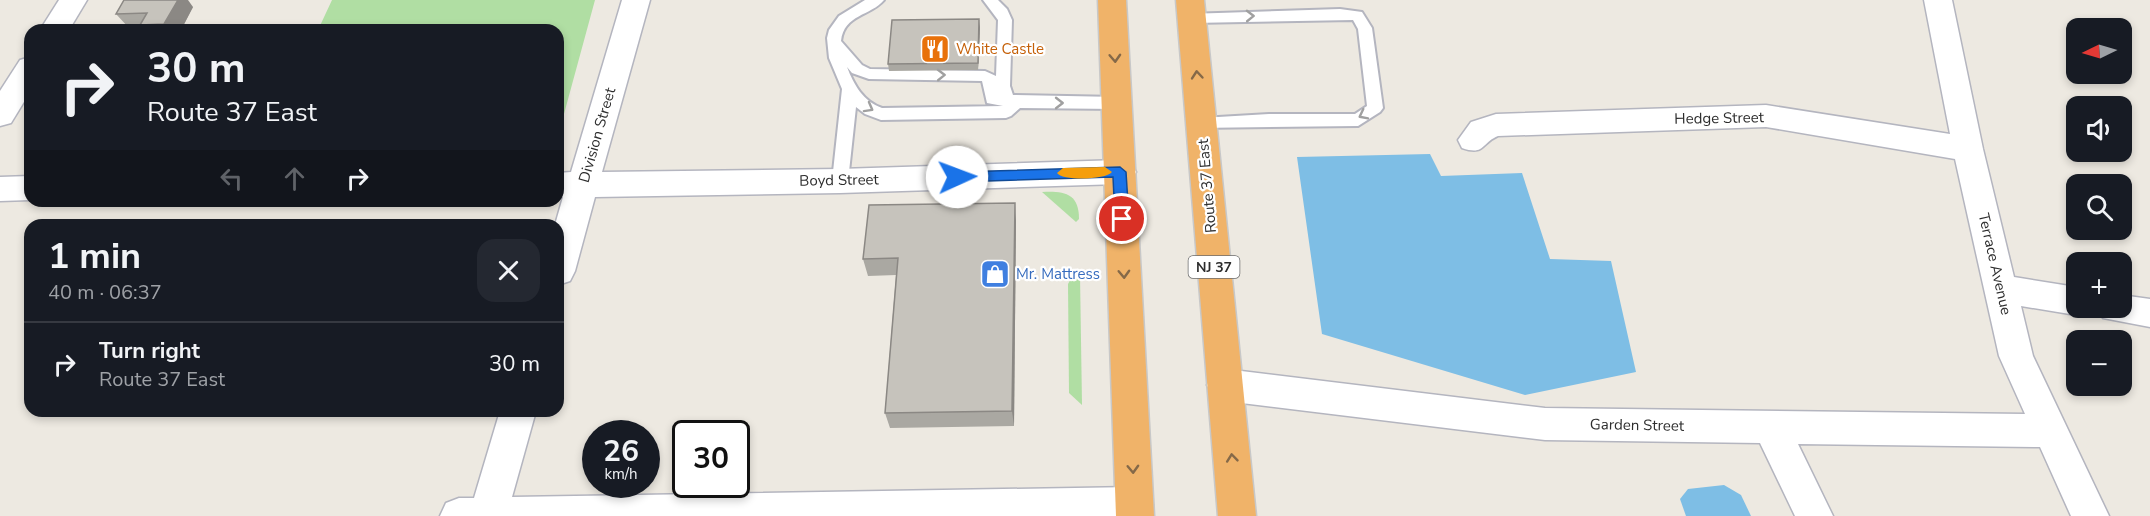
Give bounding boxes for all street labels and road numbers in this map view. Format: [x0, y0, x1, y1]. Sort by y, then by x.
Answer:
street label: Division Street [574, 84, 620, 185]
street label: Hedge Street [1674, 107, 1765, 129]
street label: Route 37 East [1193, 137, 1221, 234]
street label: Boyd Street [799, 169, 880, 191]
street label: Terrace Avenue [1974, 211, 2016, 317]
road number: NJ 37 [1188, 256, 1240, 278]
street label: Garden Street [1590, 414, 1685, 436]

